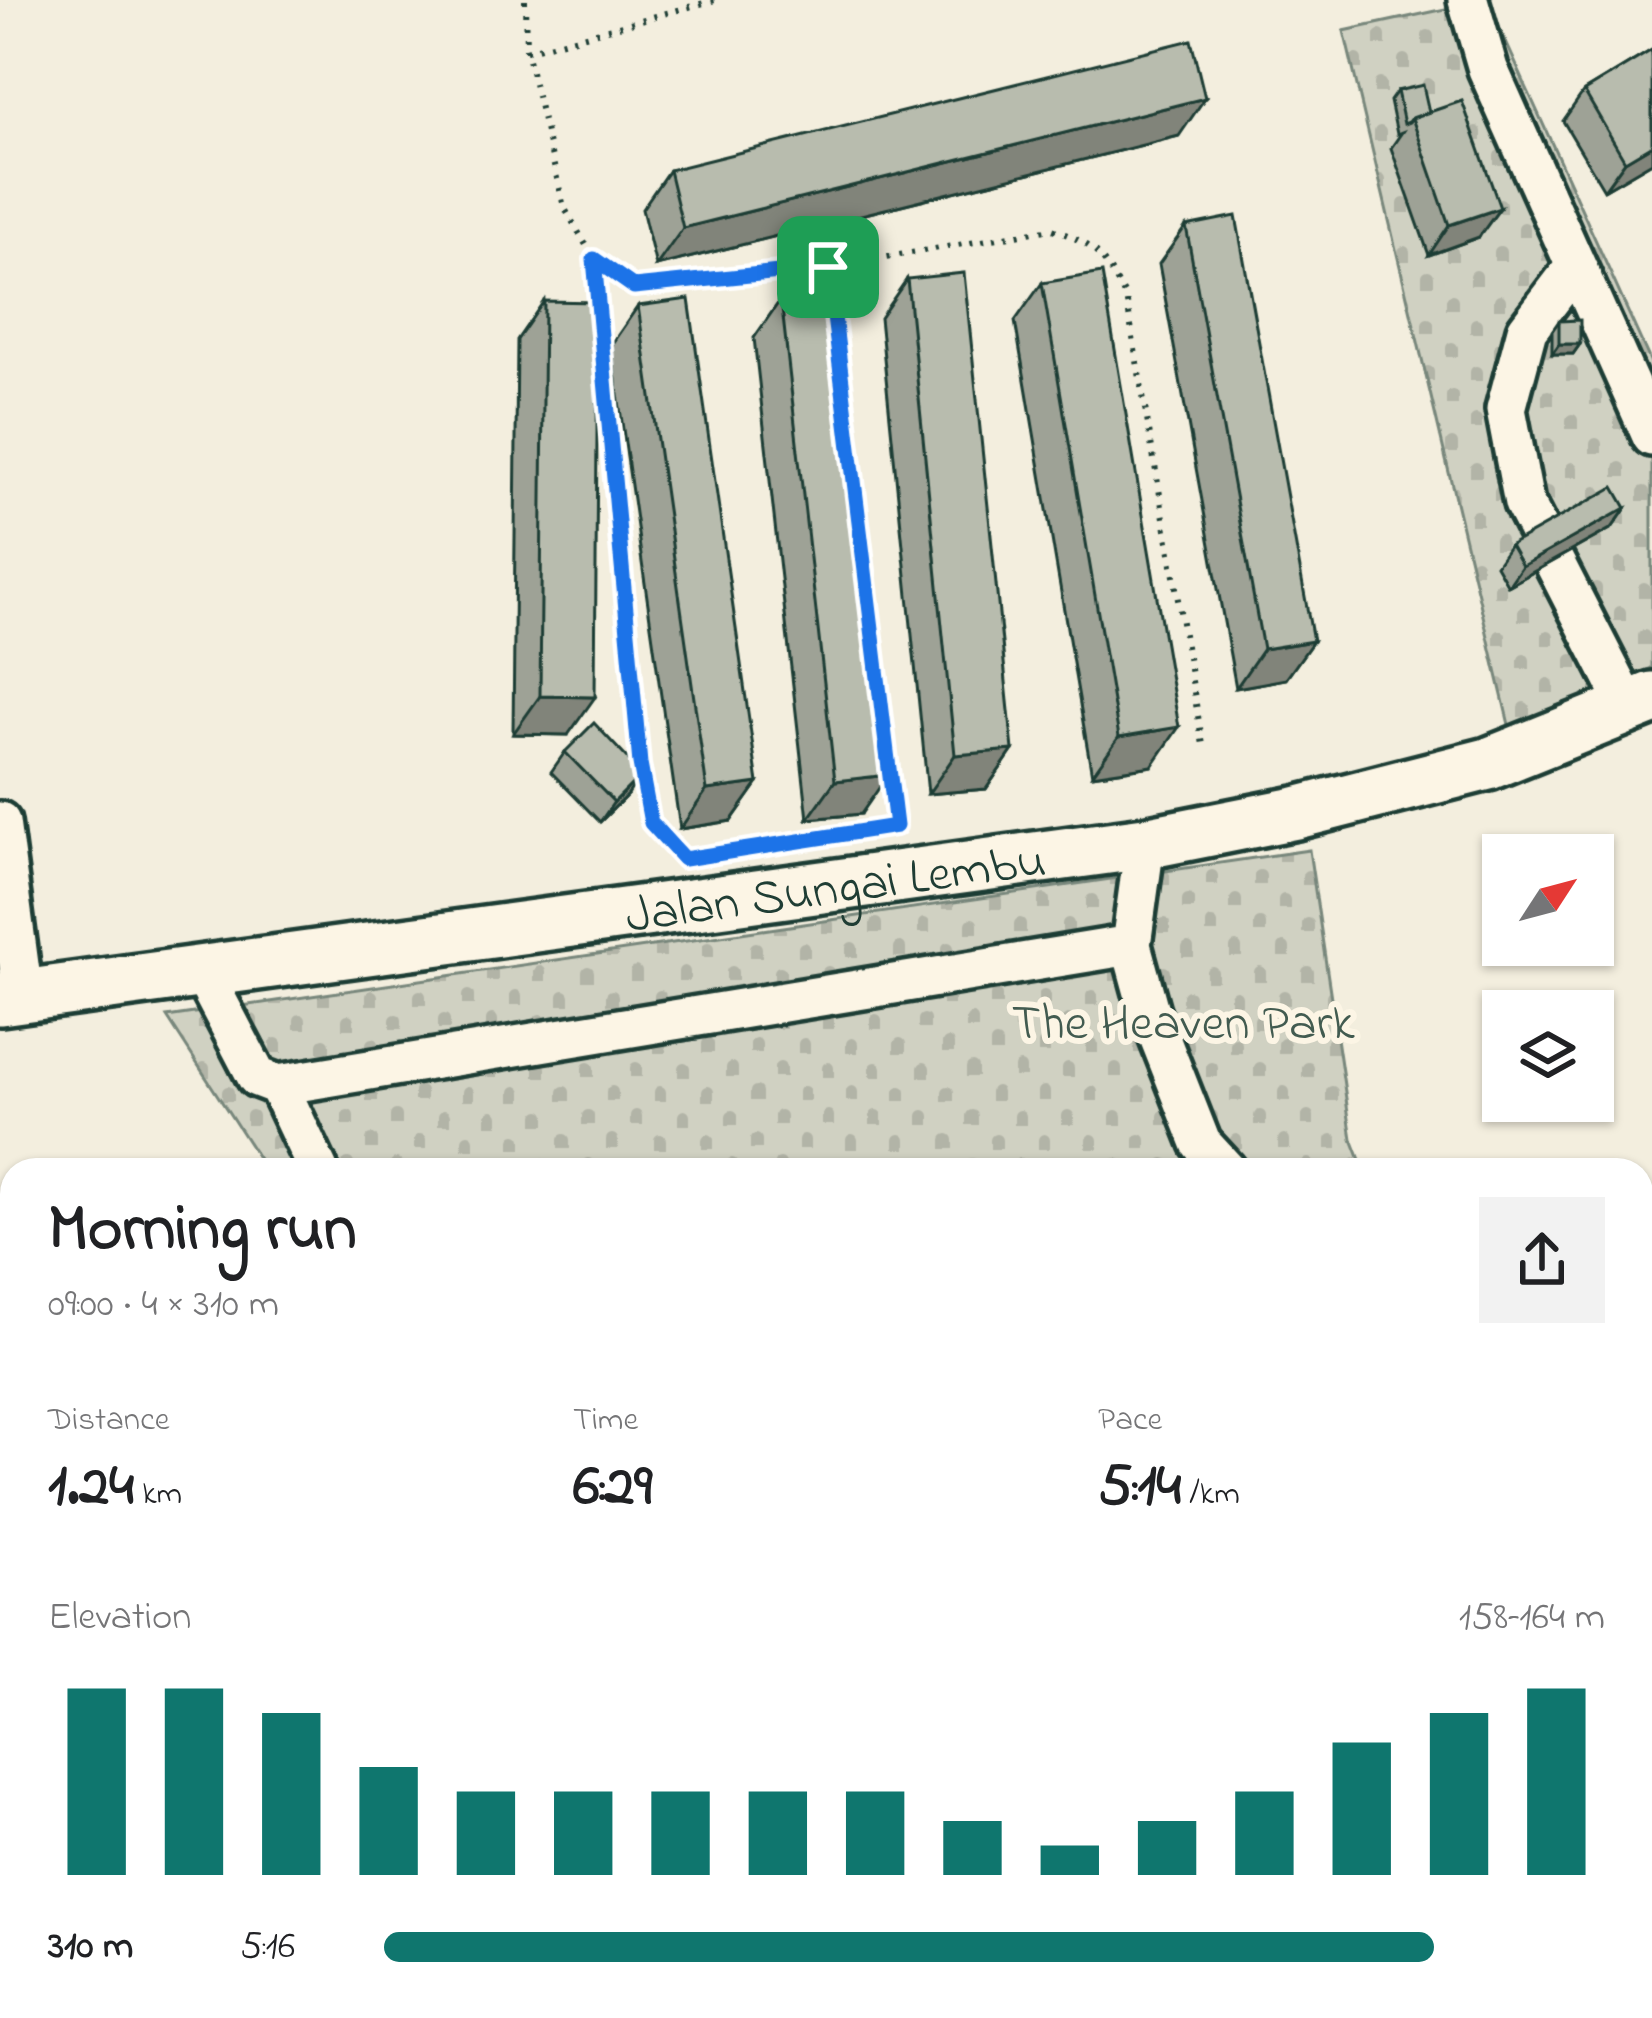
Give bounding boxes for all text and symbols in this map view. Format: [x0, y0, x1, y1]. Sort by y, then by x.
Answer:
pin [777, 216, 879, 318]
icon: arrive [795, 234, 861, 300]
street label: Jalan Sungai Lembu [621, 825, 1051, 956]
north arrow [1482, 834, 1614, 966]
map controls [1482, 834, 1614, 1122]
park label: The Heaven Park [1011, 988, 1355, 1063]
button: layers [1482, 990, 1614, 1122]
text: Morning run [48, 1184, 357, 1280]
button: share [1479, 1197, 1605, 1323]
text: 09:00 · 4 × 310 m [48, 1277, 279, 1334]
text: Distance [48, 1397, 170, 1445]
text: Time [573, 1397, 638, 1445]
text: Pace [1098, 1397, 1162, 1445]
text: 1.24 [48, 1445, 134, 1532]
text: 6:29 [573, 1445, 652, 1532]
text: 5:14 [1098, 1445, 1181, 1532]
text: km [134, 1471, 182, 1519]
text: /km [1181, 1471, 1240, 1519]
text: Elevation [48, 1590, 191, 1647]
text: 158–164 m [1459, 1590, 1605, 1647]
text: 310 m [48, 1919, 133, 1976]
text: 5:16 [240, 1919, 295, 1976]

